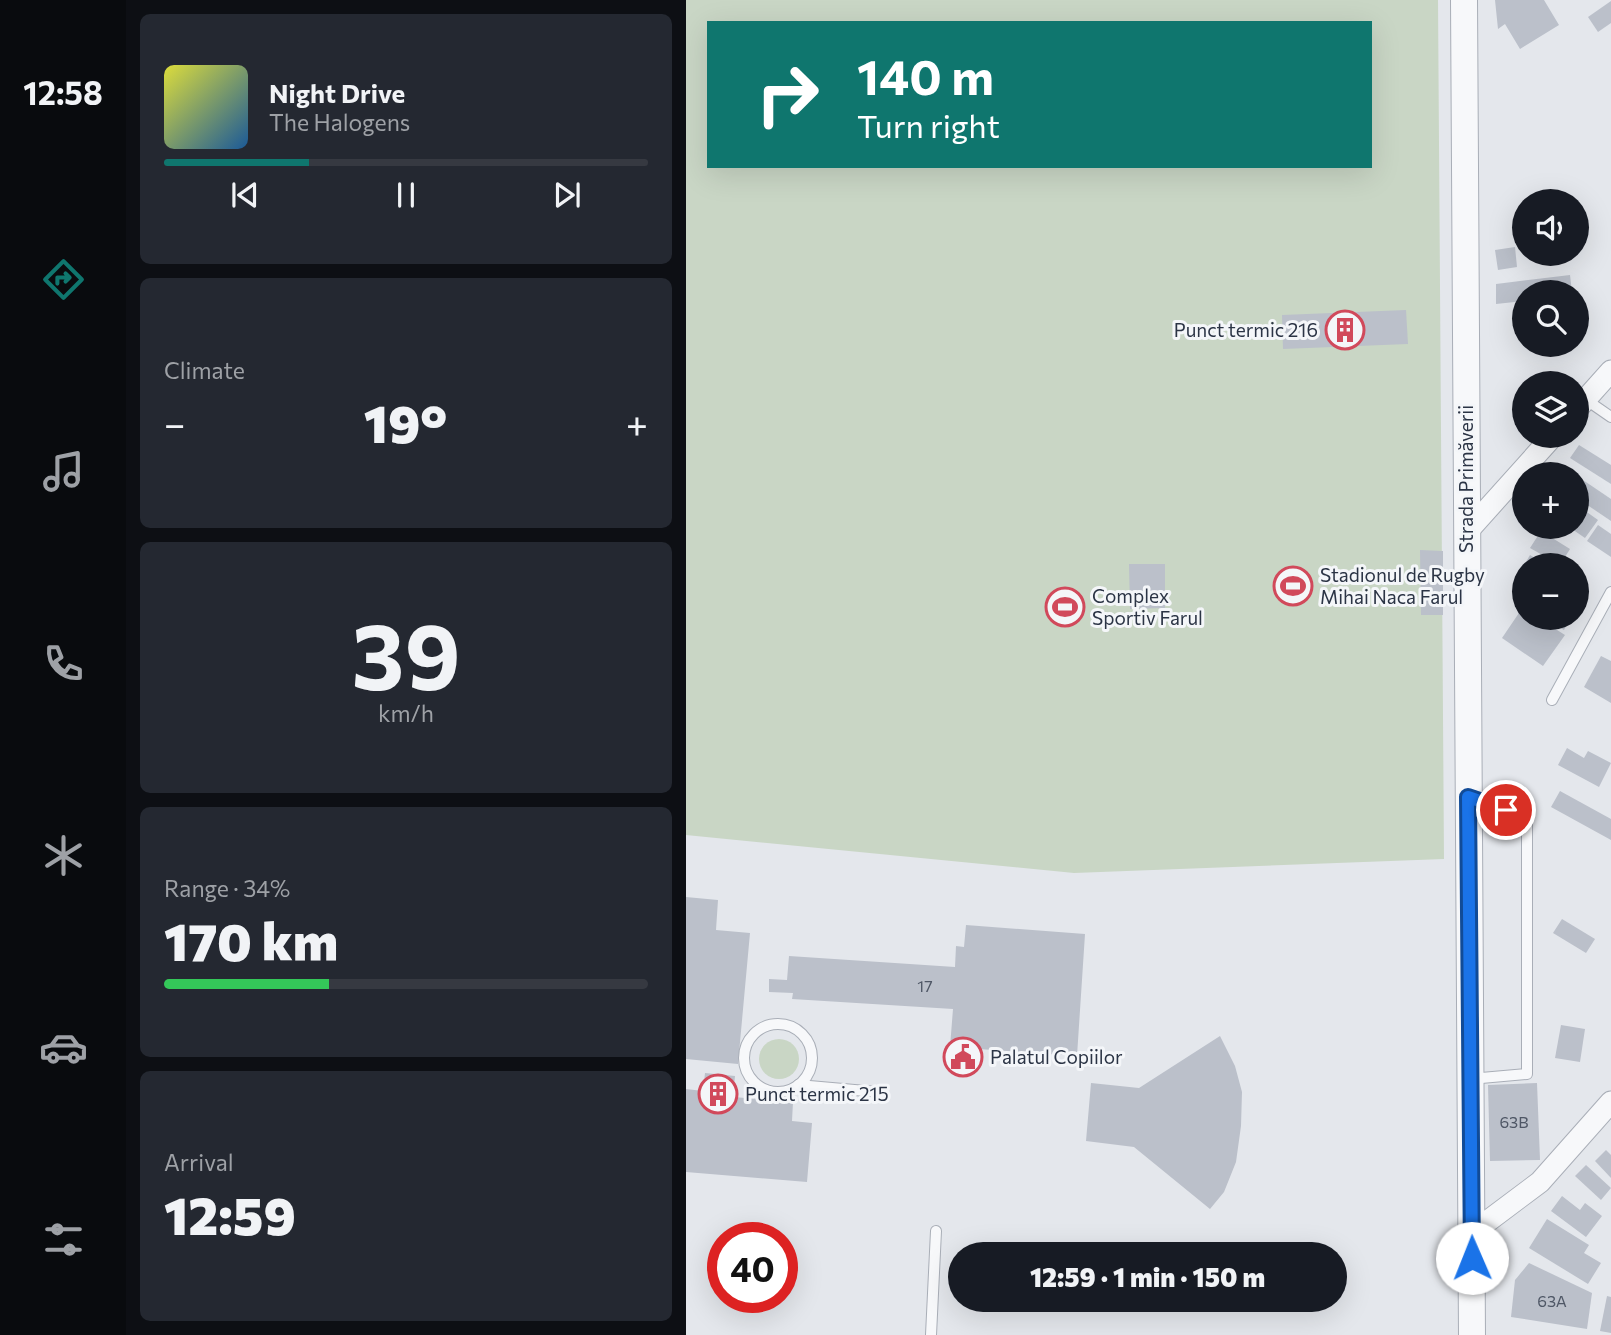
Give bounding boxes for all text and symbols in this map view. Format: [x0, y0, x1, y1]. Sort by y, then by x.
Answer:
text: 140 m [857, 45, 994, 105]
icon: right [742, 49, 833, 140]
text: 12:58 [23, 72, 103, 112]
text: Night Drive [269, 77, 405, 108]
text: Turn right [857, 105, 1000, 145]
text: The Halogens [269, 108, 410, 136]
icon: previous [226, 176, 264, 214]
icon: pause [387, 176, 425, 214]
icon: next [548, 176, 586, 214]
map controls [1512, 189, 1589, 630]
button: sound [1512, 189, 1589, 266]
icon: directions [39, 255, 88, 304]
button: search [1512, 280, 1589, 357]
building icon: Punct termic 216 [1324, 309, 1366, 351]
place label: Punct termic 216 [1174, 318, 1318, 341]
text: Climate [164, 356, 245, 384]
button: layers [1512, 371, 1589, 448]
text: 19° [364, 390, 447, 454]
text: − [164, 399, 186, 446]
text: + [626, 399, 648, 446]
street label: Strada Primăverii [1454, 405, 1477, 553]
icon: music [39, 447, 88, 496]
button: + [1512, 462, 1589, 539]
button: − [1512, 553, 1589, 630]
place label: Stadionul de Rugby Mihai Naca Farul [1320, 563, 1485, 608]
sports icon: Stadionul de Rugby Mihai Naca Farul [1272, 565, 1314, 607]
place label: Complex Sportiv Farul [1092, 584, 1203, 629]
sports icon: Complex Sportiv Farul [1044, 586, 1086, 628]
text: 39 [351, 597, 461, 709]
icon: phone [39, 639, 88, 688]
text: km/h [378, 699, 434, 727]
pin [1476, 780, 1536, 840]
icon: arrive [1487, 791, 1525, 829]
icon: climate [39, 831, 88, 880]
text: Range · 34% [164, 874, 290, 902]
text: 170 km [164, 908, 338, 972]
house number: 17 [917, 976, 933, 995]
icon: car [39, 1023, 88, 1072]
public building icon: Palatul Copiilor [942, 1036, 984, 1078]
place label: Palatul Copiilor [990, 1045, 1123, 1068]
building icon: Punct termic 215 [697, 1073, 739, 1115]
place label: Punct termic 215 [745, 1082, 889, 1105]
house number: 63B [1499, 1112, 1529, 1131]
text: Arrival [164, 1148, 234, 1176]
text: 12:59 [164, 1182, 296, 1246]
icon: filters [39, 1215, 88, 1264]
position arrow [1435, 1221, 1509, 1295]
speed limit sign: 40 [707, 1222, 798, 1313]
text: 12:59 · 1 min · 150 m [1030, 1261, 1265, 1292]
house number: 63A [1537, 1291, 1567, 1310]

